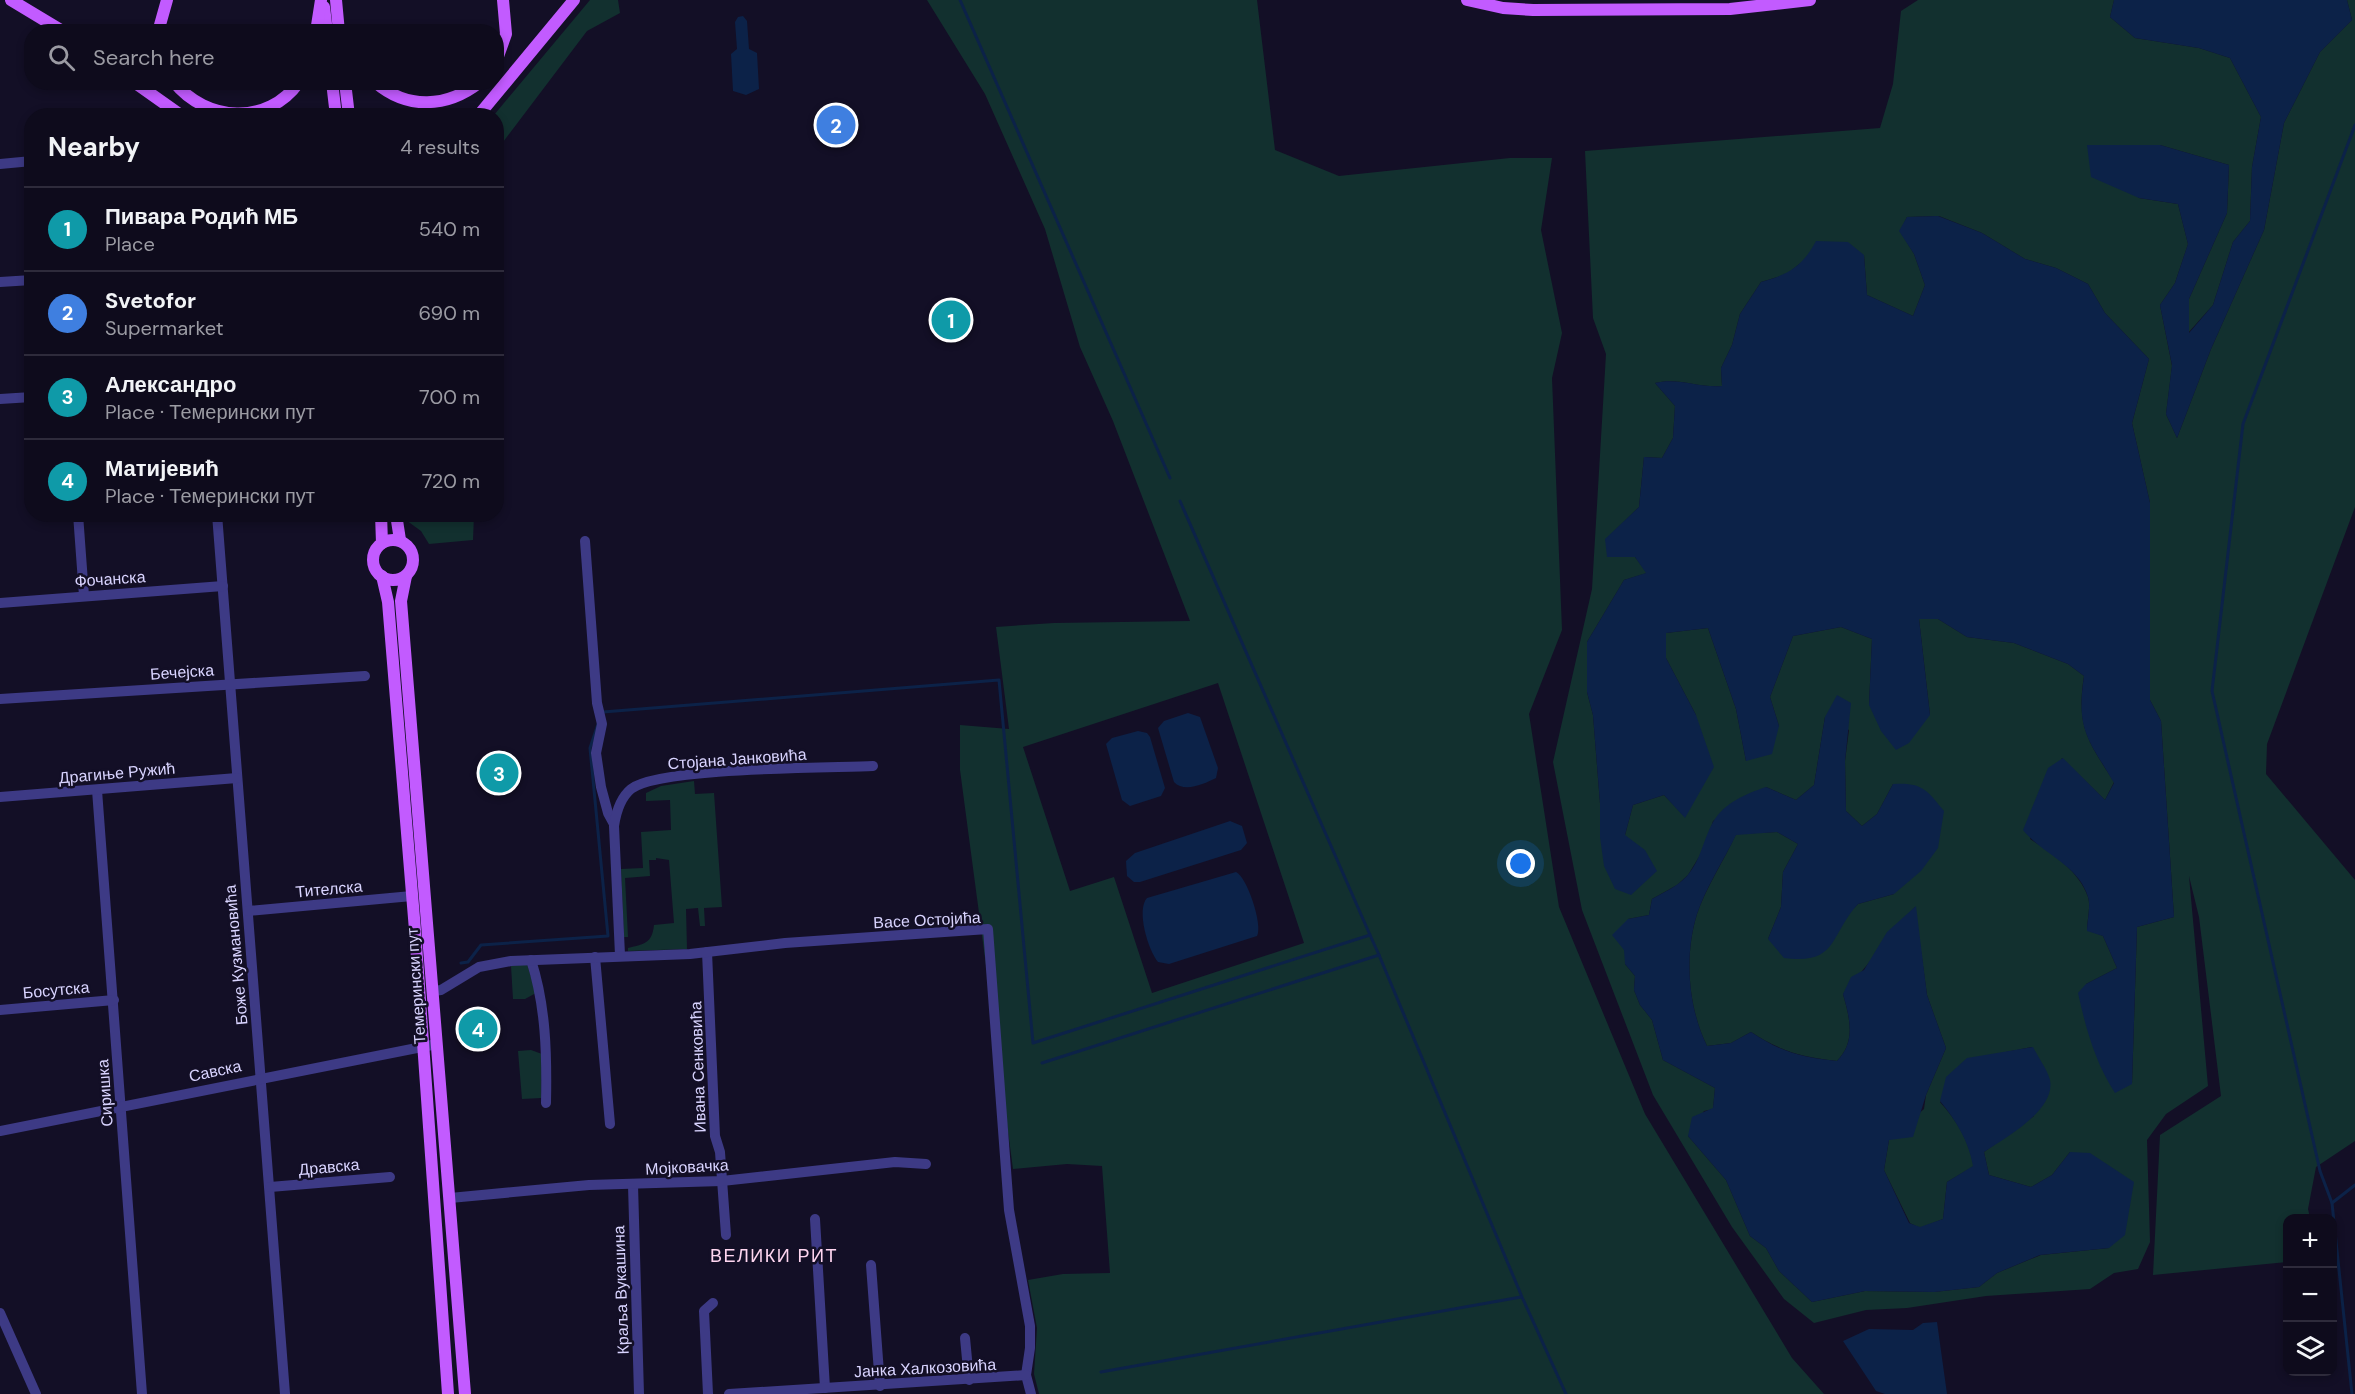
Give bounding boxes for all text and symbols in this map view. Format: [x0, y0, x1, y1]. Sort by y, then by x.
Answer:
search box [24, 24, 504, 90]
icon: search [45, 41, 78, 74]
text: Search here [93, 43, 214, 72]
pin: 2 [816, 102, 856, 148]
text: Nearby [48, 130, 140, 164]
text: 4 results [400, 134, 480, 160]
text: Пивара Родић МБ [105, 202, 298, 231]
text: 1 [64, 216, 71, 242]
text: 540 m [419, 216, 480, 242]
text: Place [105, 231, 155, 257]
text: Svetofor [105, 286, 196, 315]
pin: 1 [932, 298, 970, 342]
text: 2 [62, 300, 73, 326]
text: 690 m [418, 300, 480, 326]
text: Supermarket [105, 315, 224, 341]
text: Александро [105, 370, 236, 399]
text: 3 [61, 384, 74, 410]
text: 700 m [419, 384, 480, 410]
text: Place · Темерински пут [105, 399, 315, 425]
text: Матијевић [105, 454, 219, 483]
text: 4 [61, 468, 74, 494]
text: 720 m [422, 468, 480, 494]
text: Place · Темерински пут [105, 483, 315, 509]
street label: Фочанска [74, 566, 146, 592]
street label: Бечејска [149, 659, 215, 685]
street label: Стојана Јанковића [667, 744, 807, 774]
pin: 3 [480, 750, 518, 796]
street label: Драгиње Ружић [58, 757, 176, 789]
your location [1506, 849, 1535, 878]
street label: Тителска [295, 876, 363, 902]
street label: Боже Кузмановића [219, 884, 253, 1026]
street label: Васе Остојића [873, 907, 981, 933]
street label: Темерински пут [401, 926, 431, 1045]
street label: Босутска [22, 977, 90, 1003]
street label: Ивана Сенковића [685, 1001, 711, 1133]
pin: 4 [458, 1006, 498, 1052]
street label: Савска [187, 1055, 243, 1087]
street label: Сиришка [92, 1059, 118, 1127]
street label: Дравска [298, 1154, 361, 1180]
street label: Мојковачка [645, 1154, 729, 1180]
map controls [2283, 1214, 2337, 1376]
button: + [2283, 1214, 2337, 1268]
street label: Краља Вукашина [608, 1225, 634, 1355]
district label: ВЕЛИКИ РИТ [710, 1244, 838, 1268]
button: − [2283, 1268, 2337, 1322]
button: layers [2283, 1322, 2337, 1376]
street label: Јанка Халкозовића [853, 1354, 997, 1382]

